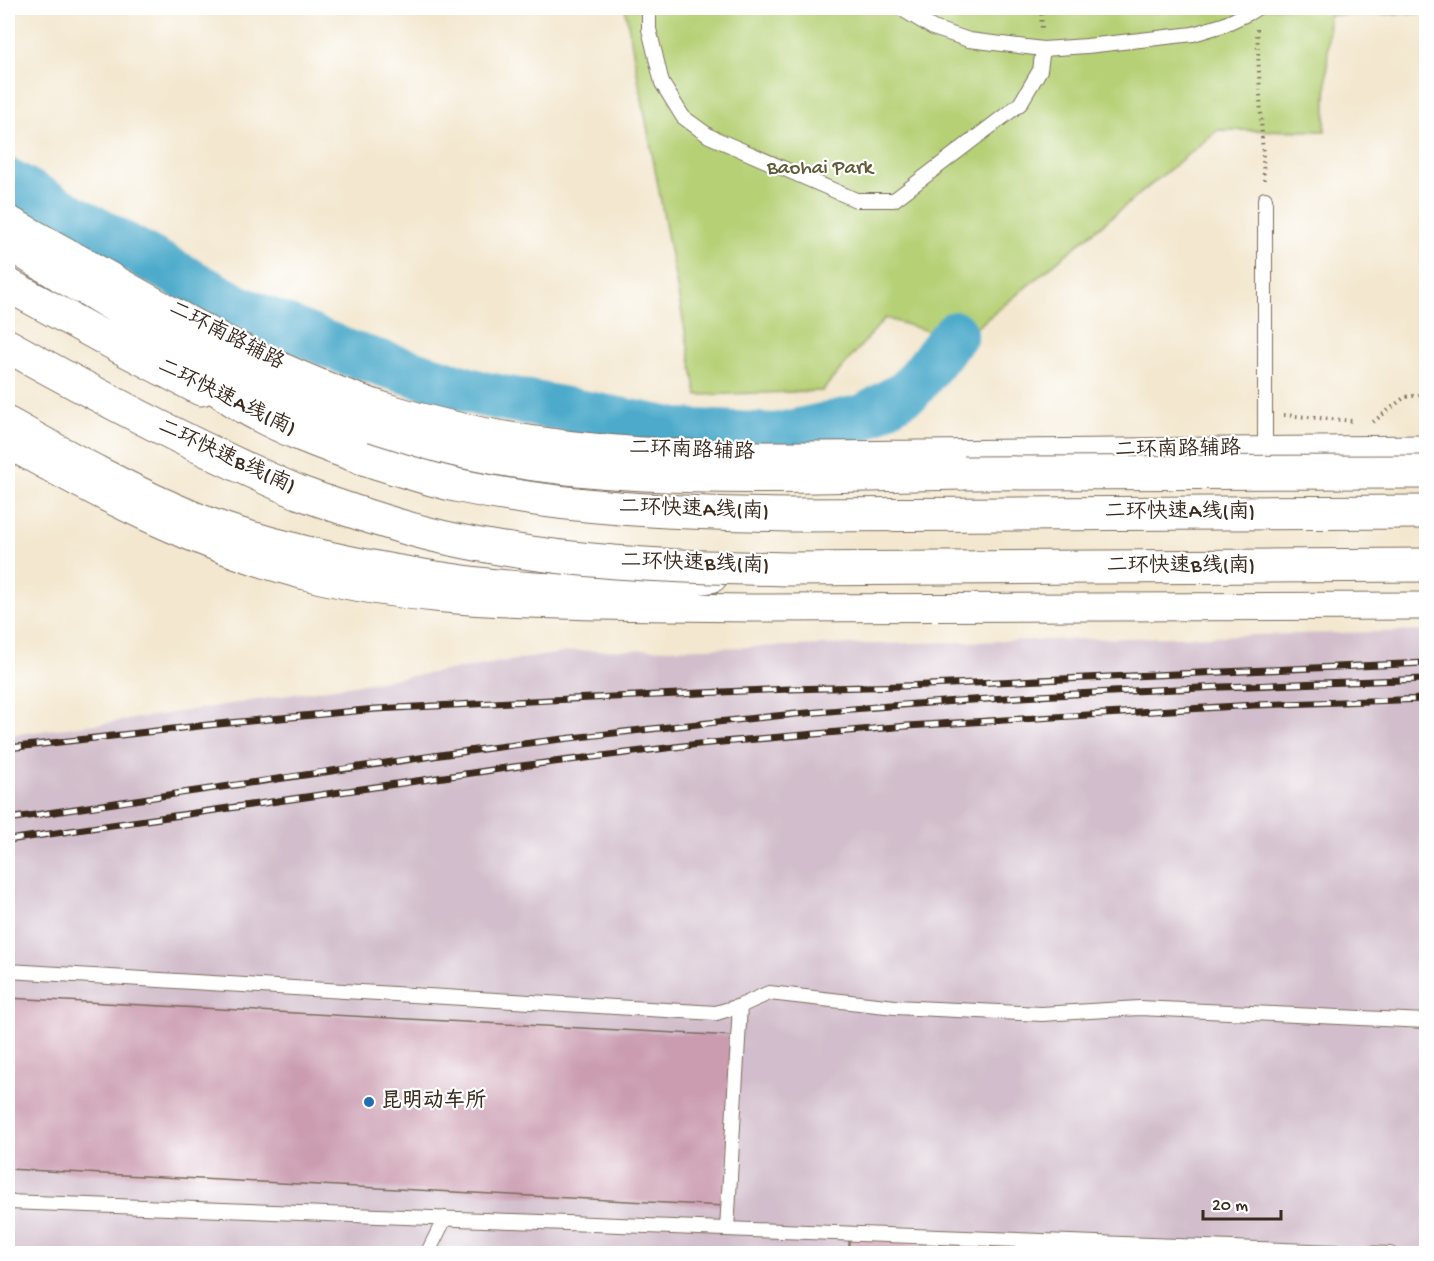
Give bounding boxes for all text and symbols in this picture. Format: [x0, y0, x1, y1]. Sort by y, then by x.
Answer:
park label: Baohai Park [766, 157, 876, 182]
street label: 二环南路辅路 [164, 295, 289, 377]
street label: 二环快速A线(南) [153, 353, 300, 443]
street label: 二环快速B线(南) [153, 413, 299, 501]
street label: 二环南路辅路 [629, 435, 755, 467]
street label: 二环南路辅路 [1115, 435, 1241, 465]
street label: 二环快速A线(南) [618, 494, 770, 526]
street label: 二环快速A线(南) [1105, 499, 1255, 526]
street label: 二环快速B线(南) [620, 548, 770, 580]
street label: 二环快速B线(南) [1107, 553, 1255, 580]
place label: 昆明动车所 [381, 1088, 486, 1115]
marker: 昆明动车所 [362, 1095, 376, 1109]
scale bar [1203, 1183, 1281, 1221]
text: 20 m [1212, 1196, 1248, 1217]

